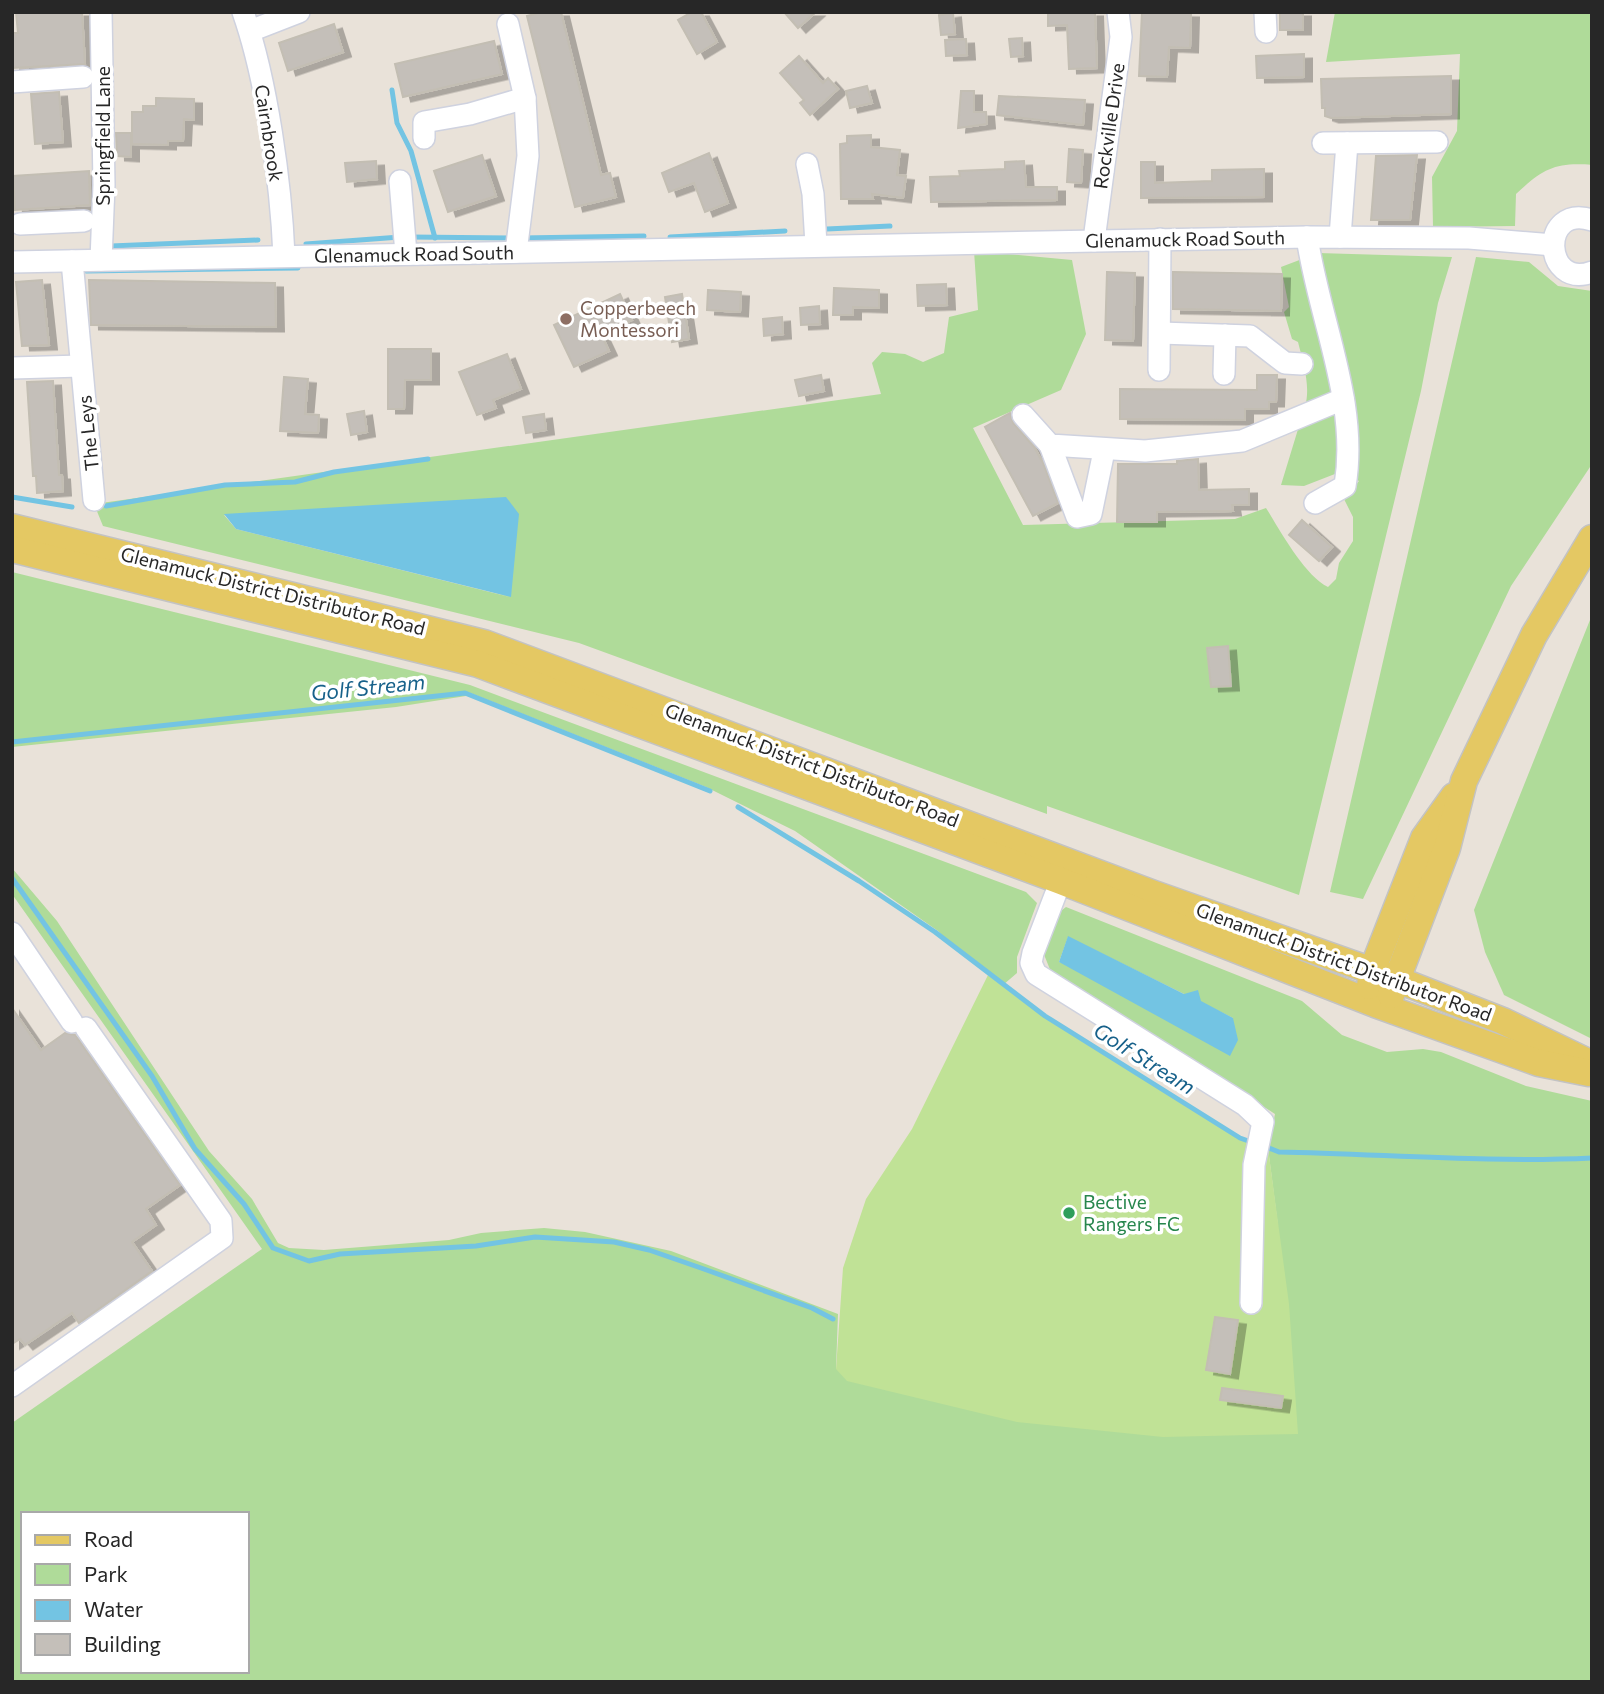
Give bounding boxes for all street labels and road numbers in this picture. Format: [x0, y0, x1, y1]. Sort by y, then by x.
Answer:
street label: Rockville Drive [1088, 61, 1129, 190]
street label: Springfield Lane [91, 66, 114, 206]
street label: Cairnbrook [250, 83, 289, 183]
street label: Glenamuck Road South [1085, 225, 1285, 252]
street label: Glenamuck Road South [314, 240, 514, 267]
street label: The Leys [72, 394, 103, 472]
street label: Glenamuck District Distributor Road [119, 542, 428, 640]
street label: Glenamuck District Distributor Road [662, 698, 962, 831]
street label: Glenamuck District Distributor Road [1193, 897, 1495, 1026]

